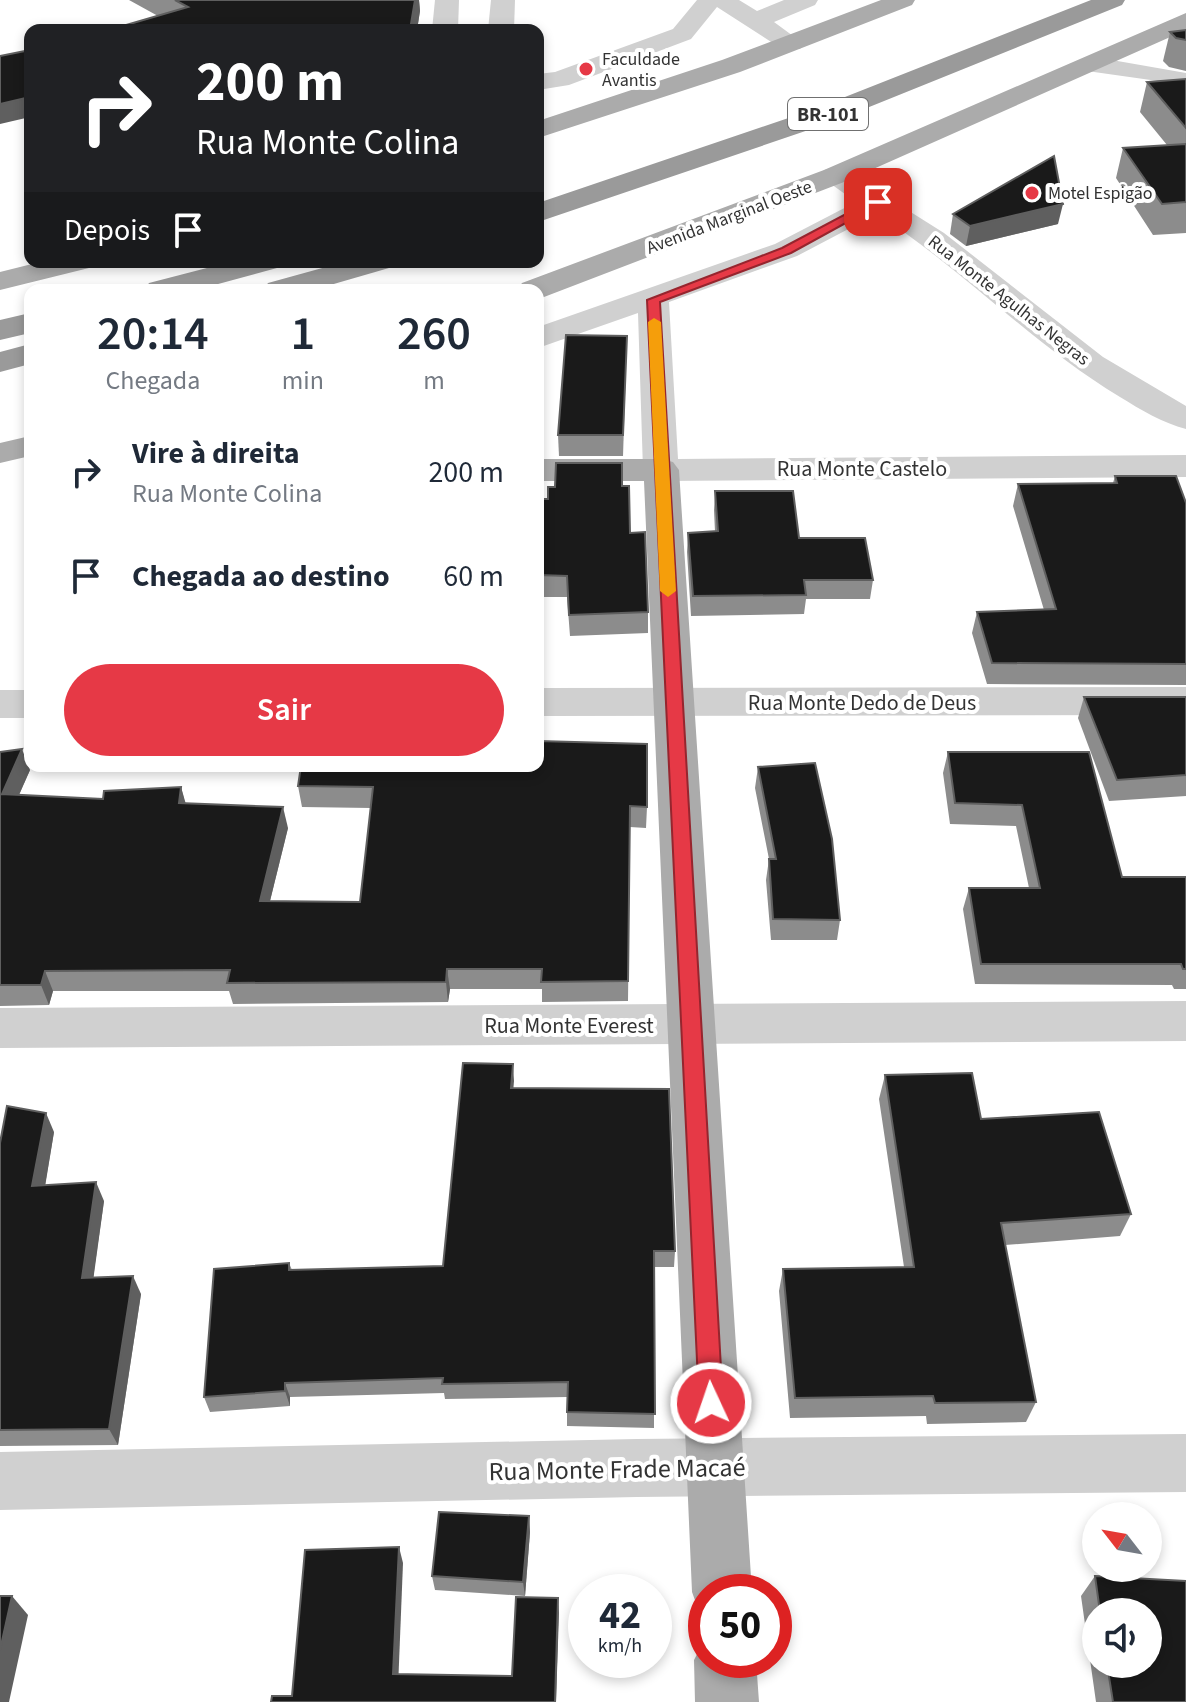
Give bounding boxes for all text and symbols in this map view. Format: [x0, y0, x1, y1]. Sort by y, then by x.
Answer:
text: 200 m [196, 43, 344, 122]
place label: Faculdade Avantis [602, 47, 680, 93]
icon: right [64, 56, 168, 160]
marker: Faculdade Avantis [577, 60, 595, 78]
road number: BR-101 [788, 98, 868, 130]
text: Rua Monte Colina [196, 117, 459, 168]
pin [844, 168, 912, 236]
street label: Avenida Marginal Oeste [643, 174, 816, 261]
icon: arrive [856, 180, 900, 224]
place label: Motel Espigão [1048, 181, 1153, 206]
marker: Motel Espigão [1023, 184, 1041, 202]
icon: arrive [166, 208, 210, 252]
text: Depois [64, 209, 150, 252]
street label: Rua Monte Agulhas Negras [923, 229, 1095, 371]
text: 20:14 [97, 300, 209, 368]
text: 1 [291, 300, 315, 368]
text: 260 [397, 300, 471, 368]
text: Chegada [105, 362, 200, 399]
text: min [282, 362, 324, 399]
text: m [423, 362, 445, 399]
text: Vire à direita [132, 432, 300, 475]
icon: right [64, 450, 108, 494]
text: 200 m [428, 451, 504, 494]
street label: Rua Monte Castelo [777, 453, 947, 485]
text: Rua Monte Colina [132, 475, 322, 512]
icon: arrive [64, 554, 108, 598]
text: Chegada ao destino [132, 555, 390, 598]
text: 60 m [443, 555, 504, 598]
button: Sair [64, 664, 504, 756]
street label: Rua Monte Dedo de Deus [748, 687, 976, 719]
street label: Rua Monte Everest [484, 1010, 654, 1042]
position arrow [669, 1361, 753, 1445]
street label: Rua Monte Frade Macaé [488, 1449, 746, 1490]
north arrow [1082, 1502, 1162, 1582]
map controls [1082, 1502, 1162, 1678]
speed limit sign: 50 [688, 1574, 792, 1678]
text: 42 [599, 1587, 641, 1644]
button: sound [1082, 1598, 1162, 1678]
text: km/h [598, 1632, 642, 1660]

